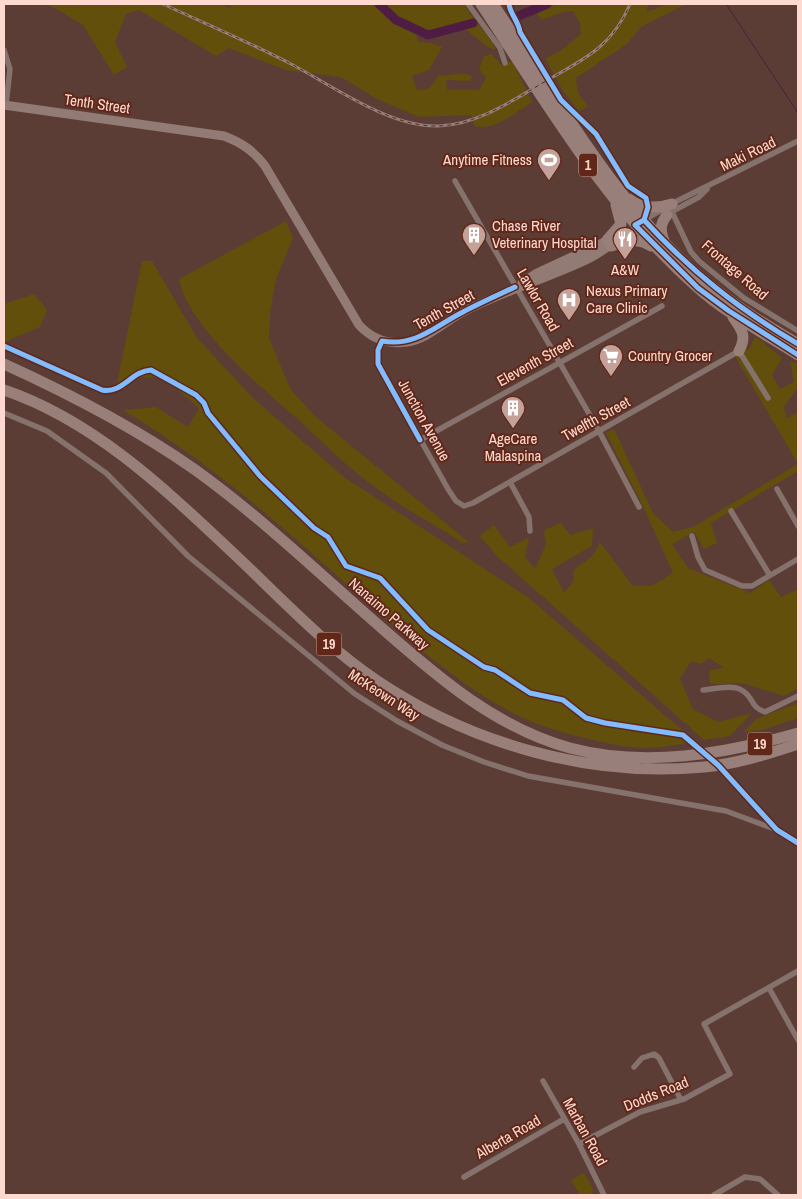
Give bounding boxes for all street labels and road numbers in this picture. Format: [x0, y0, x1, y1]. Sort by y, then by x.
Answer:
street label: Tenth Street [63, 88, 132, 119]
street label: Maki Road [716, 131, 779, 176]
road number: 1 [579, 154, 597, 176]
street label: Frontage Road [697, 235, 773, 304]
street label: Lawlor Road [512, 265, 565, 335]
street label: Tenth Street [410, 284, 478, 335]
street label: Eleventh Street [493, 332, 577, 391]
street label: Junction Avenue [393, 375, 456, 465]
street label: Twelfth Street [558, 391, 634, 446]
street label: Nanaimo Parkway [345, 573, 435, 655]
road number: 19 [316, 633, 342, 656]
street label: McKeown Way [344, 664, 425, 726]
road number: 19 [748, 732, 772, 756]
street label: Dodds Road [620, 1071, 691, 1116]
street label: Marban Road [558, 1094, 613, 1169]
street label: Alberta Road [471, 1110, 544, 1164]

